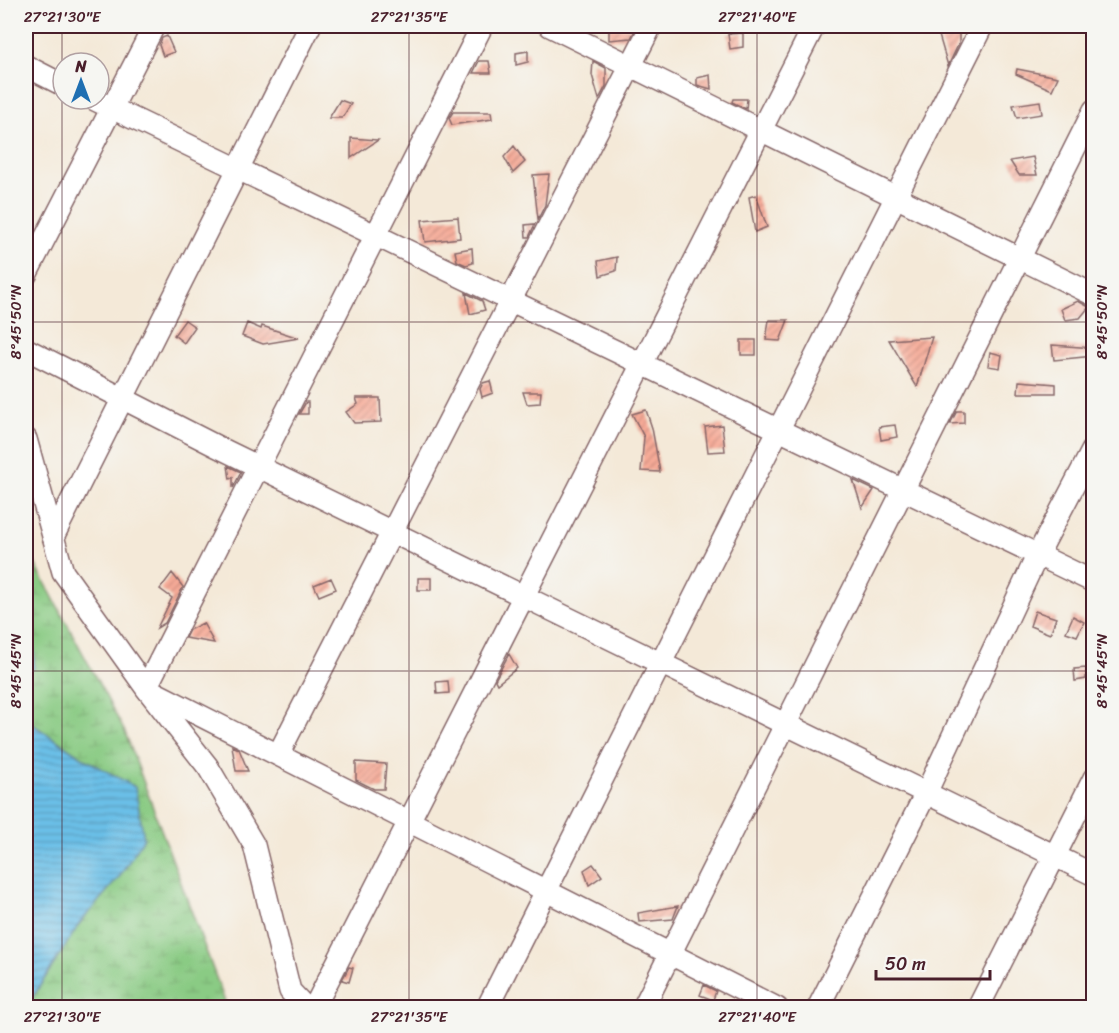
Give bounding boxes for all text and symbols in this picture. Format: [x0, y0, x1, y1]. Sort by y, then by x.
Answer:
text: 27°21'30"E [24, 4, 102, 30]
text: 27°21'35"E [371, 4, 449, 30]
text: 27°21'40"E [718, 4, 798, 30]
north arrow [51, 51, 111, 111]
text: N [74, 52, 87, 81]
text: 8°45'50"N [3, 284, 29, 359]
text: 8°45'50"N [1089, 284, 1115, 359]
text: 8°45'45"N [3, 633, 29, 708]
text: 8°45'45"N [1089, 633, 1115, 708]
scale bar [876, 943, 990, 981]
text: 50 m [885, 948, 926, 980]
text: 27°21'30"E [24, 1004, 102, 1030]
text: 27°21'35"E [371, 1004, 449, 1030]
text: 27°21'40"E [718, 1004, 798, 1030]

